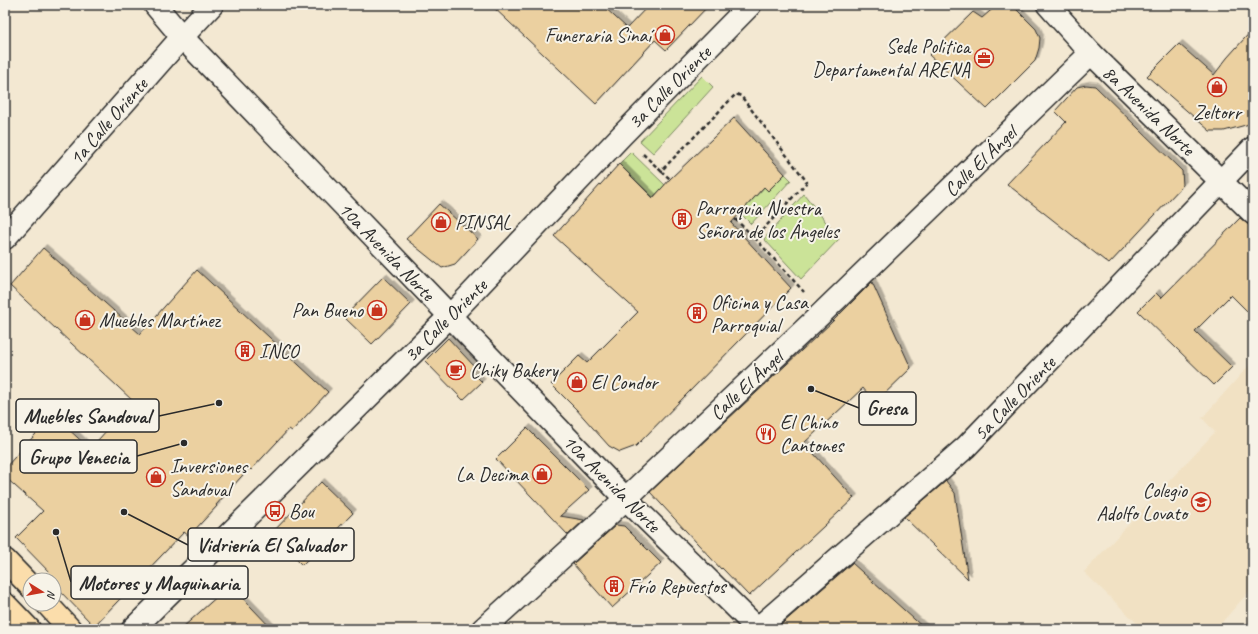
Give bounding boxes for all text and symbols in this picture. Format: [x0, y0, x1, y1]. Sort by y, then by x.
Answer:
place label: Funeraria Sinaí [545, 23, 655, 48]
shop icon: Funeraria Sinaí [654, 24, 676, 46]
place label: Sede Politica Departamental ARENA [812, 34, 972, 82]
street label: 3a Calle Oriente [622, 39, 717, 134]
office icon: Sede Politica Departamental ARENA [973, 47, 995, 69]
street label: 8a Avenida Norte [1097, 60, 1201, 162]
street label: 1a Calle Oriente [64, 71, 154, 170]
shop icon: Zeltorr [1206, 76, 1228, 98]
place label: Zeltorr [1193, 100, 1243, 125]
street label: Calle El Ángel [939, 118, 1024, 202]
place label: Parroquia Nuestra Señora de los Ángeles [696, 196, 841, 244]
street label: 10a Avenida Norte [333, 197, 441, 307]
building icon: Parroquia Nuestra Señora de los Ángeles [671, 208, 693, 230]
place label: PINSAL [455, 210, 511, 235]
shop icon: PINSAL [430, 211, 452, 233]
street label: 3a Calle Oriente [398, 272, 493, 367]
place label: Oficina y Casa Parroquial [711, 290, 809, 338]
place label: Pan Bueno [292, 298, 364, 323]
shop icon: Pan Bueno [366, 299, 388, 321]
building icon: Oficina y Casa Parroquial [686, 302, 708, 324]
place label: Muebles Martínez [99, 308, 222, 333]
shop icon: Muebles Martínez [74, 309, 96, 331]
place label: INCO [259, 339, 300, 364]
building icon: INCO [234, 340, 256, 362]
street label: Calle El Ángel [704, 343, 791, 426]
street label: 5a Calle Oriente [968, 350, 1062, 446]
place label: Chiky Bakery [470, 358, 560, 383]
cafe icon: Chiky Bakery [445, 359, 467, 381]
place label: El Condor [591, 370, 659, 395]
shop icon: El Condor [566, 371, 588, 393]
callout: Gresa [859, 392, 916, 425]
text: Gresa [867, 395, 909, 421]
callout: Muebles Sandoval [16, 399, 159, 432]
text: Muebles Sandoval [23, 403, 155, 429]
place label: El Chino Cantones [780, 410, 845, 458]
restaurant icon: El Chino Cantones [755, 423, 777, 445]
street label: 10a Avenida Norte [557, 429, 667, 539]
callout: Grupo Venecia [20, 440, 137, 473]
text: Grupo Venecia [29, 444, 131, 470]
place label: Inversiones Sandoval [170, 454, 249, 502]
place label: La Decima [456, 462, 529, 487]
shop icon: La Decima [531, 463, 553, 485]
shop icon: Inversiones Sandoval [145, 466, 167, 488]
place label: Colegio Adolfo Lovato [1097, 478, 1189, 526]
school or university icon: Colegio Adolfo Lovato [1190, 491, 1212, 513]
place label: Bou [289, 499, 315, 524]
bus stop icon: Bou [264, 500, 286, 522]
callout: Vidriería El Salvador [188, 528, 354, 561]
text: Vidriería El Salvador [196, 532, 348, 558]
callout: Motores y Maquinaria [71, 566, 248, 599]
text: Motores y Maquinaria [79, 570, 242, 596]
north arrow [22, 572, 62, 612]
place label: Frío Repuestos [628, 574, 728, 599]
building icon: Frío Repuestos [603, 575, 625, 597]
text: N [44, 589, 59, 601]

